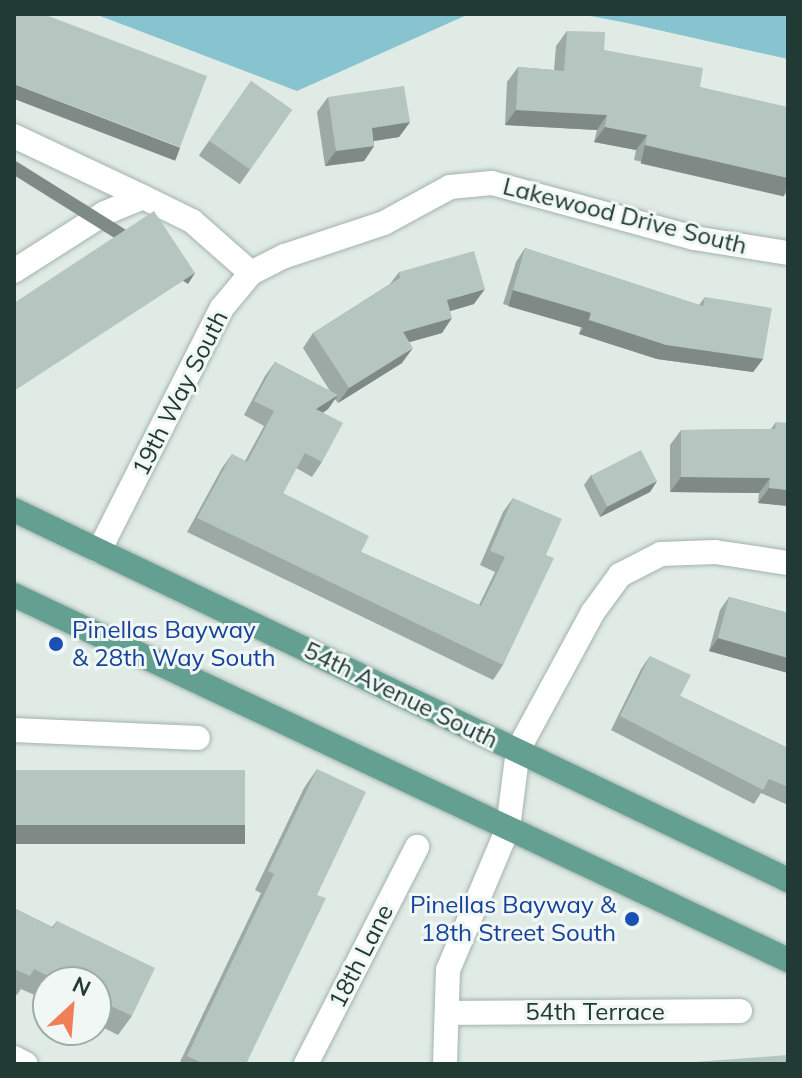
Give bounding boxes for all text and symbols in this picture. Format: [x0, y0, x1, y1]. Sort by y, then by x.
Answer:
street label: Lakewood Drive South [500, 172, 750, 260]
street label: 19th Way South [126, 306, 234, 480]
place label: Pinellas Bayway & 28th Way South [72, 616, 275, 672]
marker: Pinellas Bayway & 28th Way South [47, 635, 65, 653]
street label: 54th Avenue South [299, 636, 503, 754]
place label: Pinellas Bayway & 18th Street South [410, 891, 616, 947]
street label: 18th Lane [323, 900, 399, 1012]
marker: Pinellas Bayway & 18th Street South [623, 910, 641, 928]
north arrow [32, 966, 112, 1046]
text: N [68, 970, 95, 1002]
street label: 54th Terrace [525, 998, 665, 1026]

